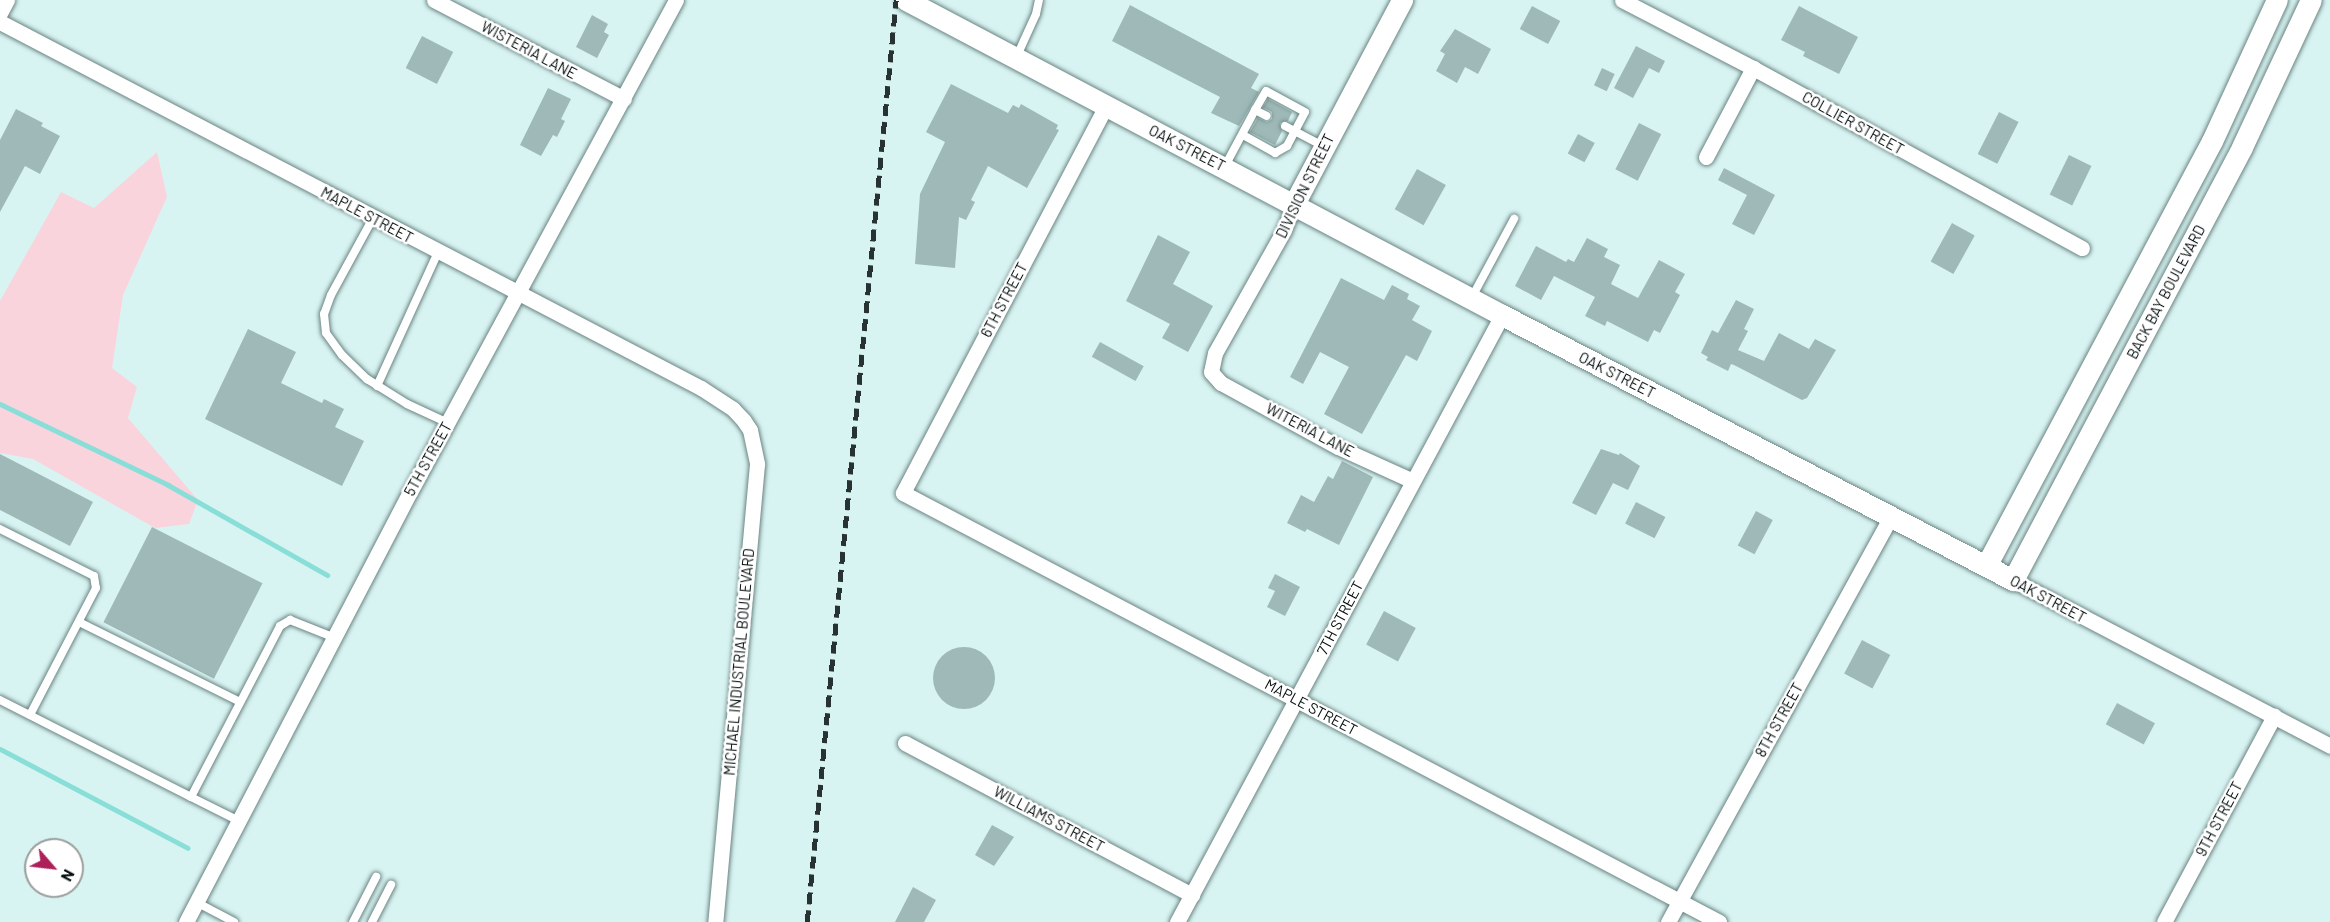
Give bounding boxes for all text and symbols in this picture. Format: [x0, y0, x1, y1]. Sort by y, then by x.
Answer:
street label: WISTERIA LANE [478, 17, 580, 83]
street label: COLLIER STREET [1799, 88, 1907, 158]
street label: OAK STREET [1146, 121, 1228, 175]
street label: DIVISION STREET [1272, 131, 1338, 241]
street label: MAPLE STREET [318, 183, 416, 247]
street label: BACK BAY BOULEVARD [2123, 222, 2209, 362]
street label: 6TH STREET [977, 260, 1031, 340]
street label: OAK STREET [1576, 348, 1658, 402]
street label: WITERIA LANE [1263, 399, 1357, 461]
street label: 5TH STREET [400, 419, 456, 499]
street label: MICHAEL INDUSTRIAL BOULEVARD [720, 548, 758, 776]
street label: OAK STREET [2007, 571, 2089, 627]
street label: 7TH STREET [1313, 578, 1367, 658]
street label: MAPLE STREET [1262, 675, 1360, 739]
street label: 8TH STREET [1751, 680, 1807, 760]
street label: 9TH STREET [2192, 779, 2246, 859]
street label: WILLIAMS STREET [991, 782, 1107, 856]
north arrow [24, 838, 84, 898]
text: N [58, 867, 79, 885]

